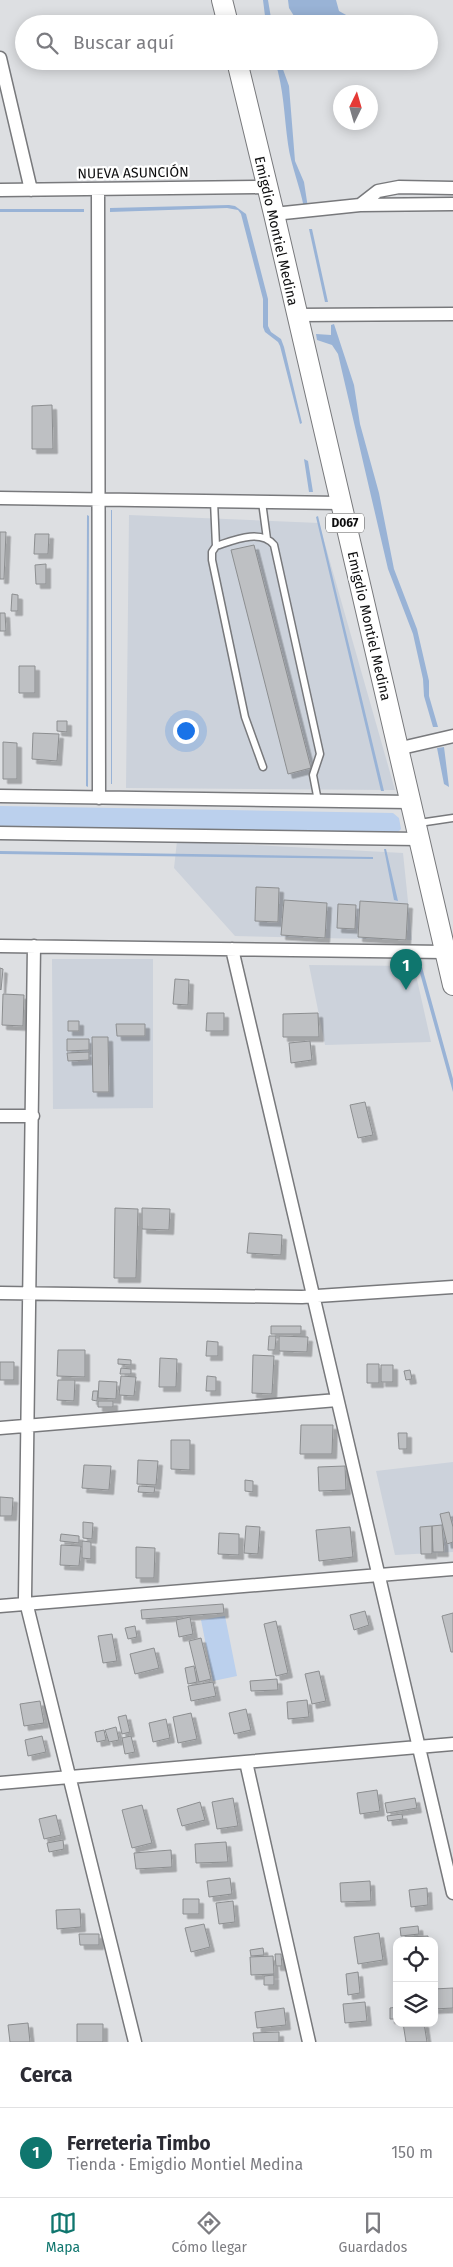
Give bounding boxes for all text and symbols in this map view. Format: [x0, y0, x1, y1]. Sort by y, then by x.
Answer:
search box [15, 15, 438, 70]
icon: search [33, 29, 61, 57]
text: Buscar aquí [73, 31, 174, 54]
north arrow [333, 85, 378, 130]
street label: Emigdio Montiel Medina [251, 155, 301, 307]
street label: NUEVA ASUNCIÓN [77, 163, 189, 182]
road number: D067 [326, 514, 364, 532]
street label: Emigdio Montiel Medina [344, 550, 394, 702]
your location [173, 718, 199, 744]
pin: 1 [390, 949, 422, 990]
map controls [393, 1937, 438, 2027]
button: locate [393, 1937, 438, 1982]
button: layers [393, 1982, 438, 2027]
text: Cerca [20, 2062, 72, 2088]
text: Ferreteria Timbo [67, 2132, 211, 2155]
text: 1 [32, 2143, 40, 2162]
text: 150 m [391, 2143, 433, 2162]
text: Tienda · Emigdio Montiel Medina [67, 2155, 303, 2174]
tab: Mapa [46, 2209, 80, 2256]
tab: Cómo llegar [172, 2209, 247, 2256]
tab: Guardados [339, 2209, 407, 2256]

